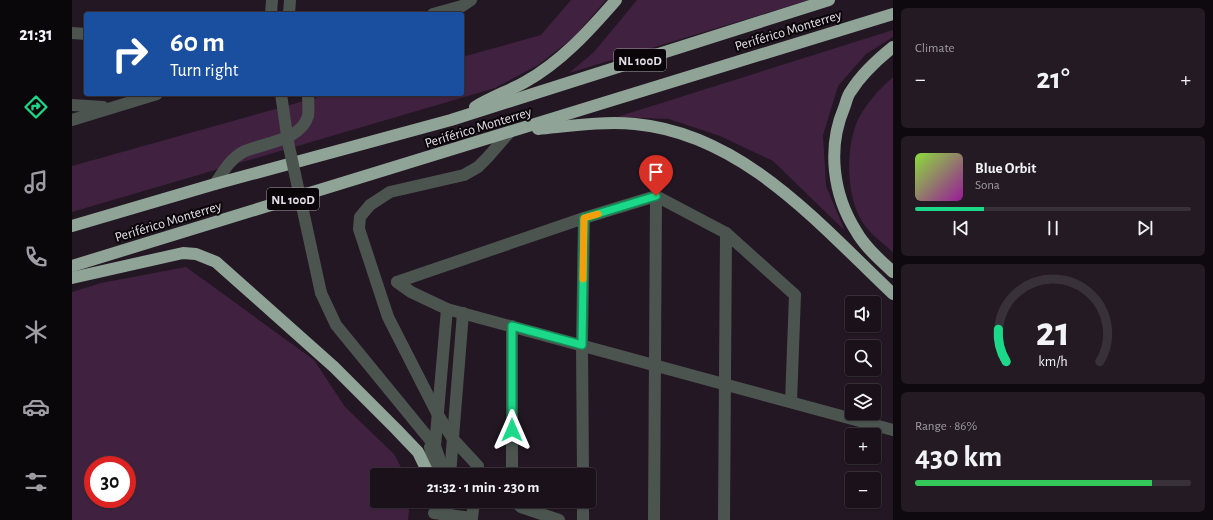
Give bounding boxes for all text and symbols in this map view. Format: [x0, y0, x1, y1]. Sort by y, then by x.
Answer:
street label: Periférico Monterrey [733, 8, 843, 54]
text: 21:31 [19, 26, 53, 44]
icon: right [104, 28, 156, 80]
text: 60 m [170, 29, 225, 57]
text: Climate [915, 42, 954, 55]
road number: NL 100D [614, 49, 666, 71]
text: Turn right [170, 62, 239, 80]
text: 21° [1036, 64, 1070, 94]
text: − [915, 68, 926, 90]
text: + [1180, 68, 1191, 90]
icon: directions [22, 93, 50, 121]
street label: Periférico Monterrey [423, 105, 533, 151]
pin [639, 155, 673, 196]
icon: arrive [645, 161, 667, 183]
text: Blue Orbit [975, 161, 1036, 176]
icon: music [22, 168, 50, 196]
text: Sona [975, 179, 1000, 192]
road number: NL 100D [267, 188, 319, 210]
street label: Periférico Monterrey [113, 199, 223, 245]
icon: previous [950, 217, 972, 239]
icon: pause [1042, 217, 1064, 239]
icon: next [1134, 217, 1156, 239]
icon: phone [22, 243, 50, 271]
map controls [845, 296, 881, 508]
button: sound [845, 296, 881, 332]
text: 21 [1036, 312, 1070, 353]
icon: climate [22, 318, 50, 346]
button: search [845, 340, 881, 376]
text: km/h [1038, 355, 1068, 369]
button: layers [845, 384, 881, 420]
icon: car [22, 393, 50, 421]
position arrow [491, 409, 533, 451]
text: Range · 86% [915, 420, 977, 433]
button: + [845, 428, 881, 464]
text: 430 km [915, 442, 1002, 472]
speed limit sign: 30 [84, 456, 136, 508]
icon: filters [22, 468, 50, 496]
button: − [845, 472, 881, 508]
text: 21:32 · 1 min · 230 m [427, 480, 539, 495]

